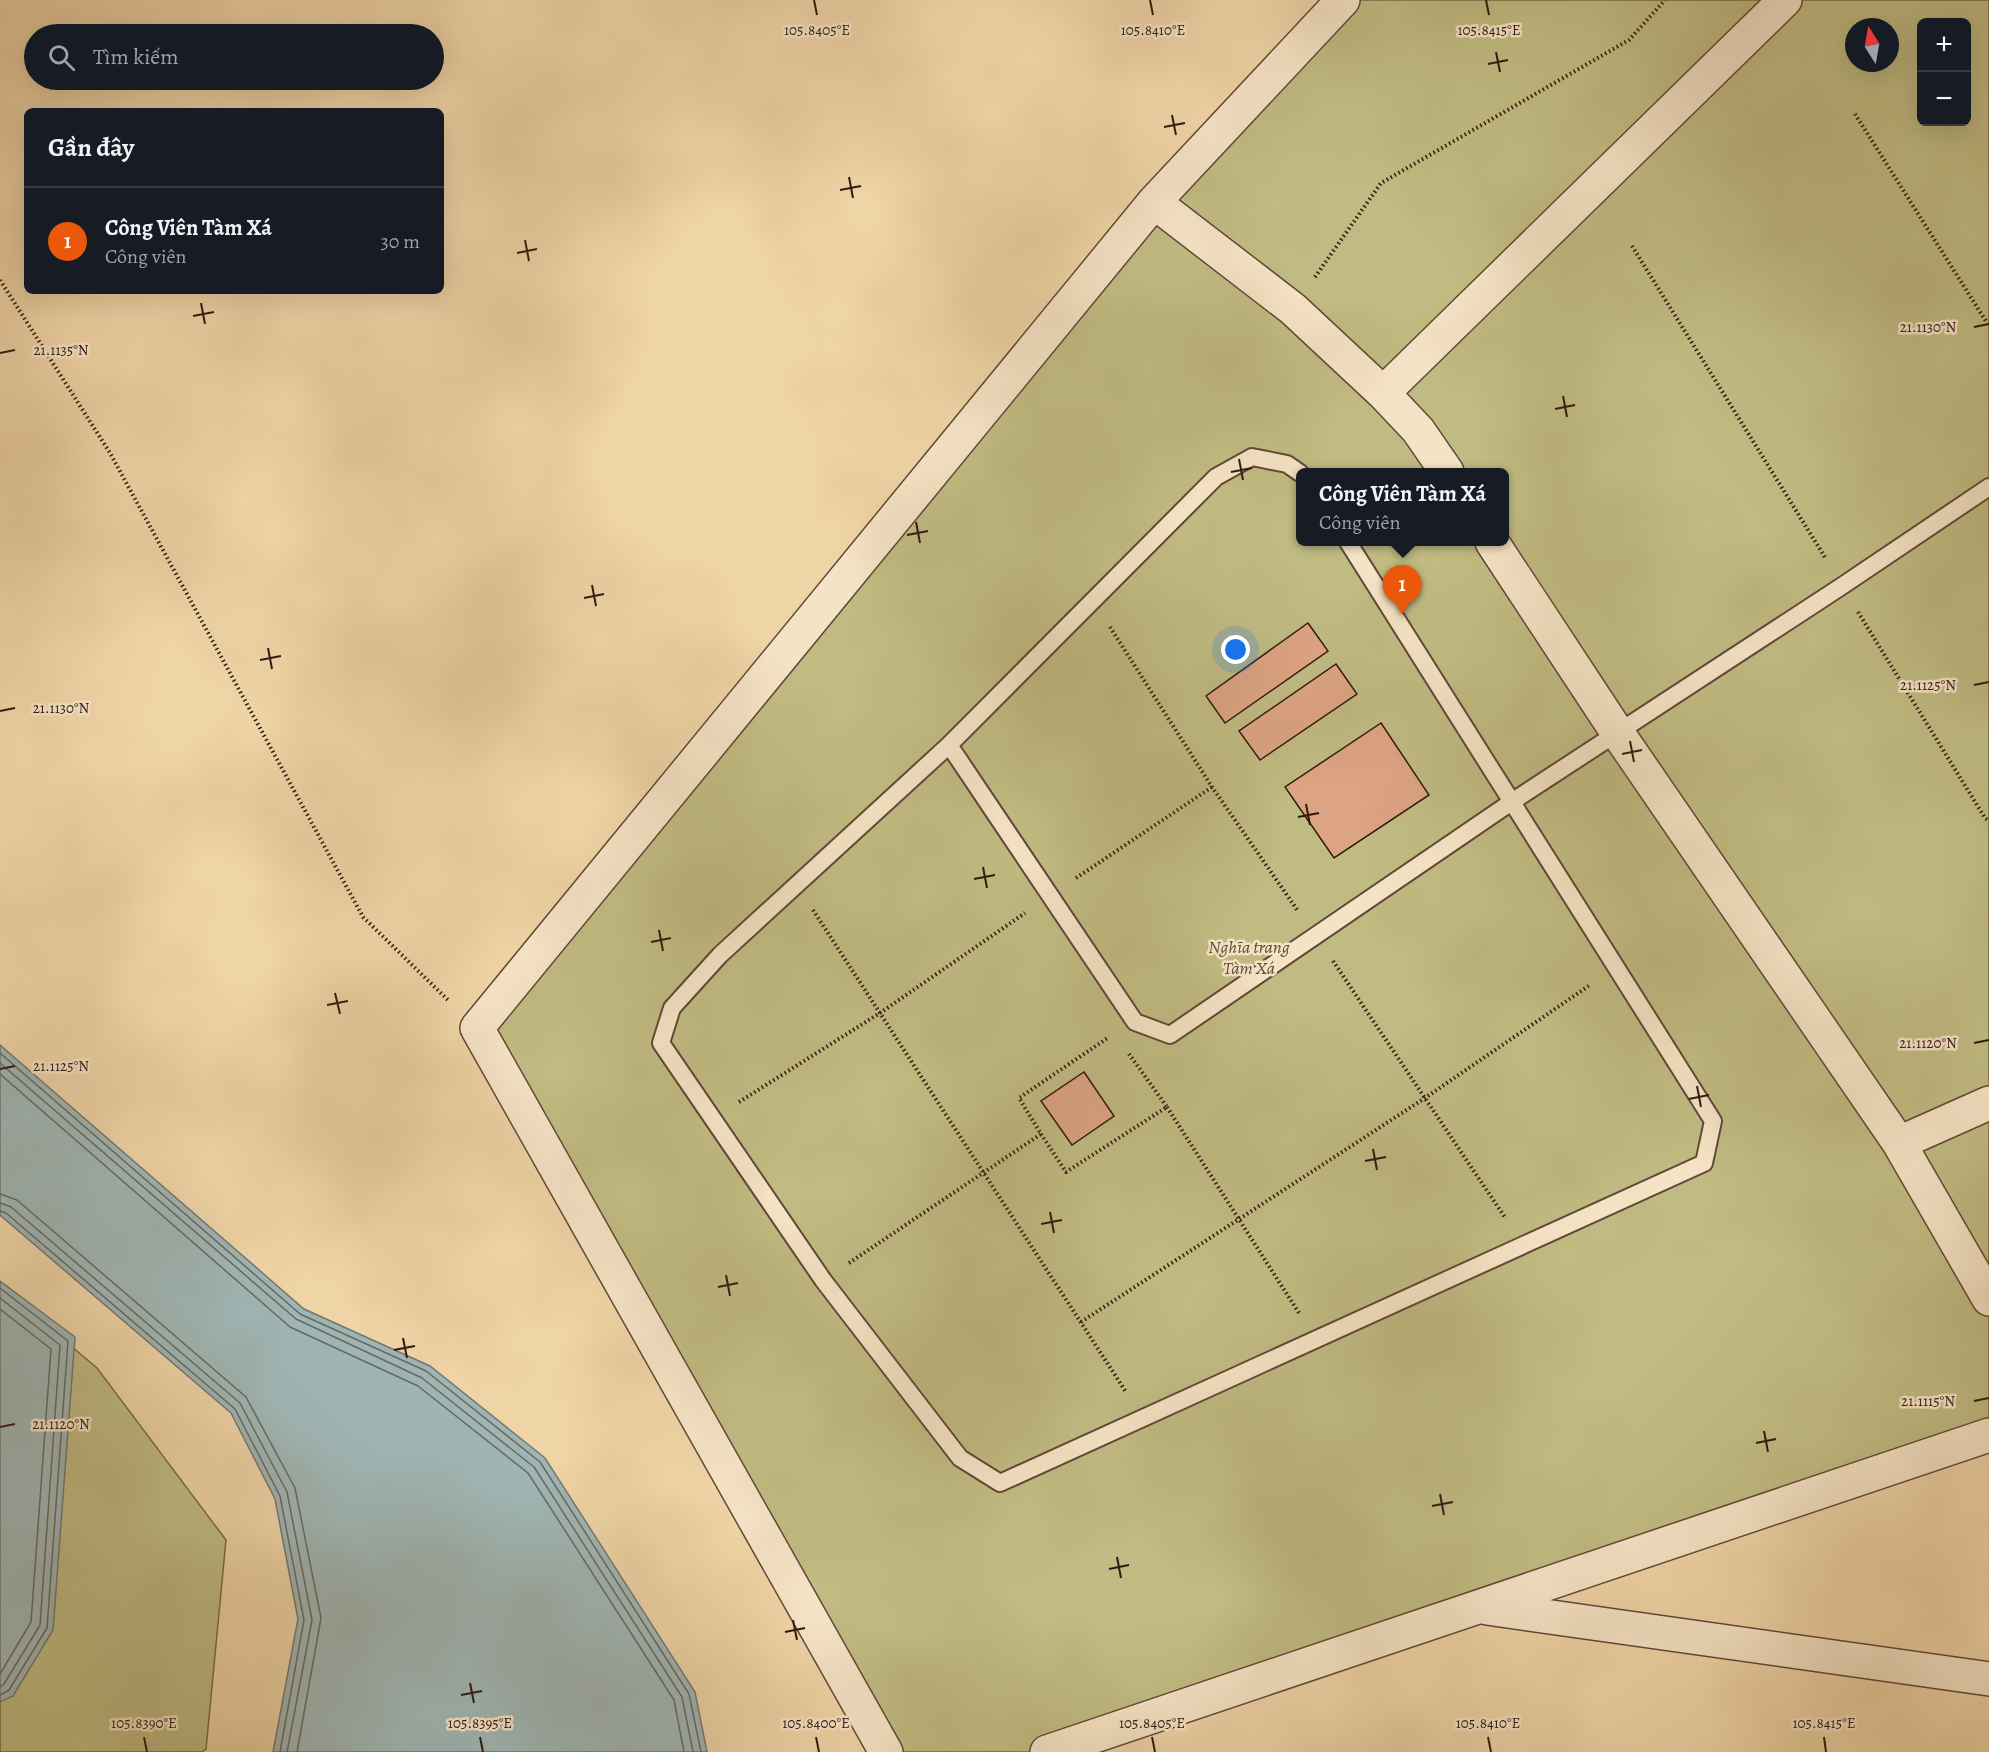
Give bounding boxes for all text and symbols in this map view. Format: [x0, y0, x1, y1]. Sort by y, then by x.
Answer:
north arrow [1845, 18, 1899, 72]
map controls [1917, 18, 1971, 126]
button: + [1917, 18, 1971, 72]
text: 105.8405°E [784, 20, 850, 40]
text: 105.8410°E [1121, 20, 1185, 40]
text: 105.8415°E [1457, 20, 1521, 40]
search box [24, 24, 444, 90]
icon: search [45, 41, 78, 74]
text: Tìm kiếm [93, 42, 179, 72]
button: − [1917, 72, 1971, 126]
text: Gần đây [48, 130, 134, 165]
text: Công Viên Tàm Xá [105, 213, 272, 243]
text: 1 [64, 228, 71, 255]
text: 30 m [380, 228, 420, 255]
text: Công viên [105, 243, 186, 270]
text: 21.1130°N [1900, 317, 1957, 337]
text: 21.1135°N [33, 340, 89, 360]
popup [1296, 468, 1509, 546]
text: Công Viên Tàm Xá [1319, 479, 1486, 509]
text: Công viên [1319, 509, 1401, 536]
pin: 1 [1382, 566, 1422, 615]
your location [1221, 635, 1250, 664]
text: 21.1125°N [1900, 675, 1956, 695]
text: 21.1130°N [33, 698, 90, 718]
park label: Nghĩa trang Tàm Xá [1208, 935, 1290, 980]
text: 21.1120°N [1899, 1033, 1957, 1053]
text: 21.1125°N [33, 1056, 89, 1076]
text: 21.1115°N [1901, 1391, 1955, 1411]
text: 21.1120°N [32, 1414, 90, 1434]
text: 105.8390°E [111, 1713, 177, 1733]
text: 105.8395°E [448, 1713, 512, 1733]
text: 105.8400°E [782, 1713, 850, 1733]
text: 105.8405°E [1119, 1713, 1185, 1733]
text: 105.8410°E [1456, 1713, 1520, 1733]
text: 105.8415°E [1792, 1713, 1856, 1733]

